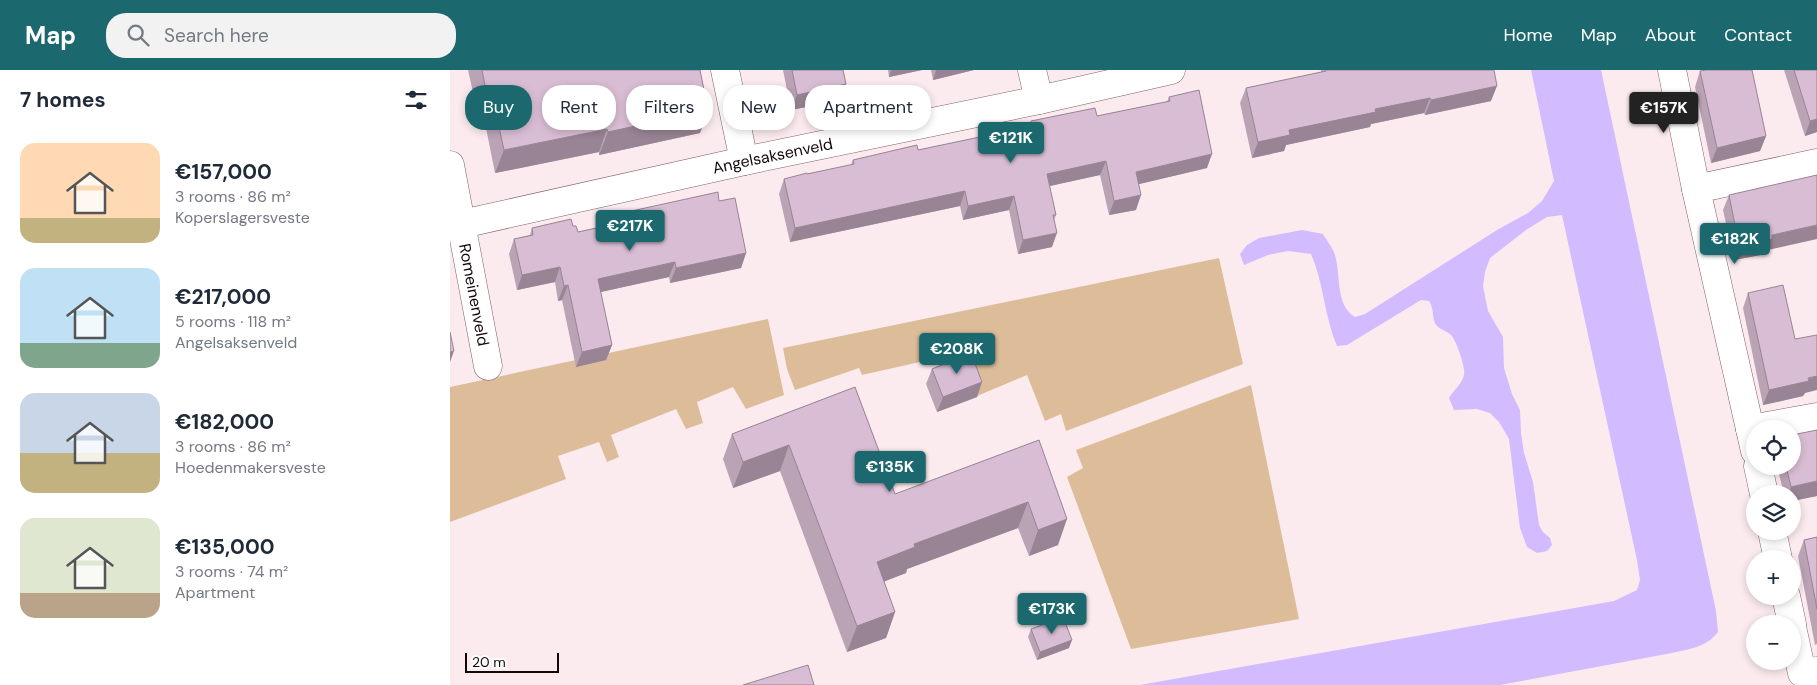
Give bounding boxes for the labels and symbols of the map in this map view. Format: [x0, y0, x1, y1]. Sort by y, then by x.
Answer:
pin: €157K [1629, 92, 1699, 134]
pin: €121K [976, 122, 1046, 164]
street label: Angelsaksenveld [710, 132, 835, 178]
pin: €217K [595, 210, 665, 252]
pin: €182K [1700, 222, 1770, 265]
street label: Romeinenveld [455, 242, 494, 348]
pin: €208K [922, 332, 992, 375]
pin: €135K [855, 450, 925, 493]
pin: €173K [1017, 592, 1087, 635]
scale bar [465, 650, 559, 673]

